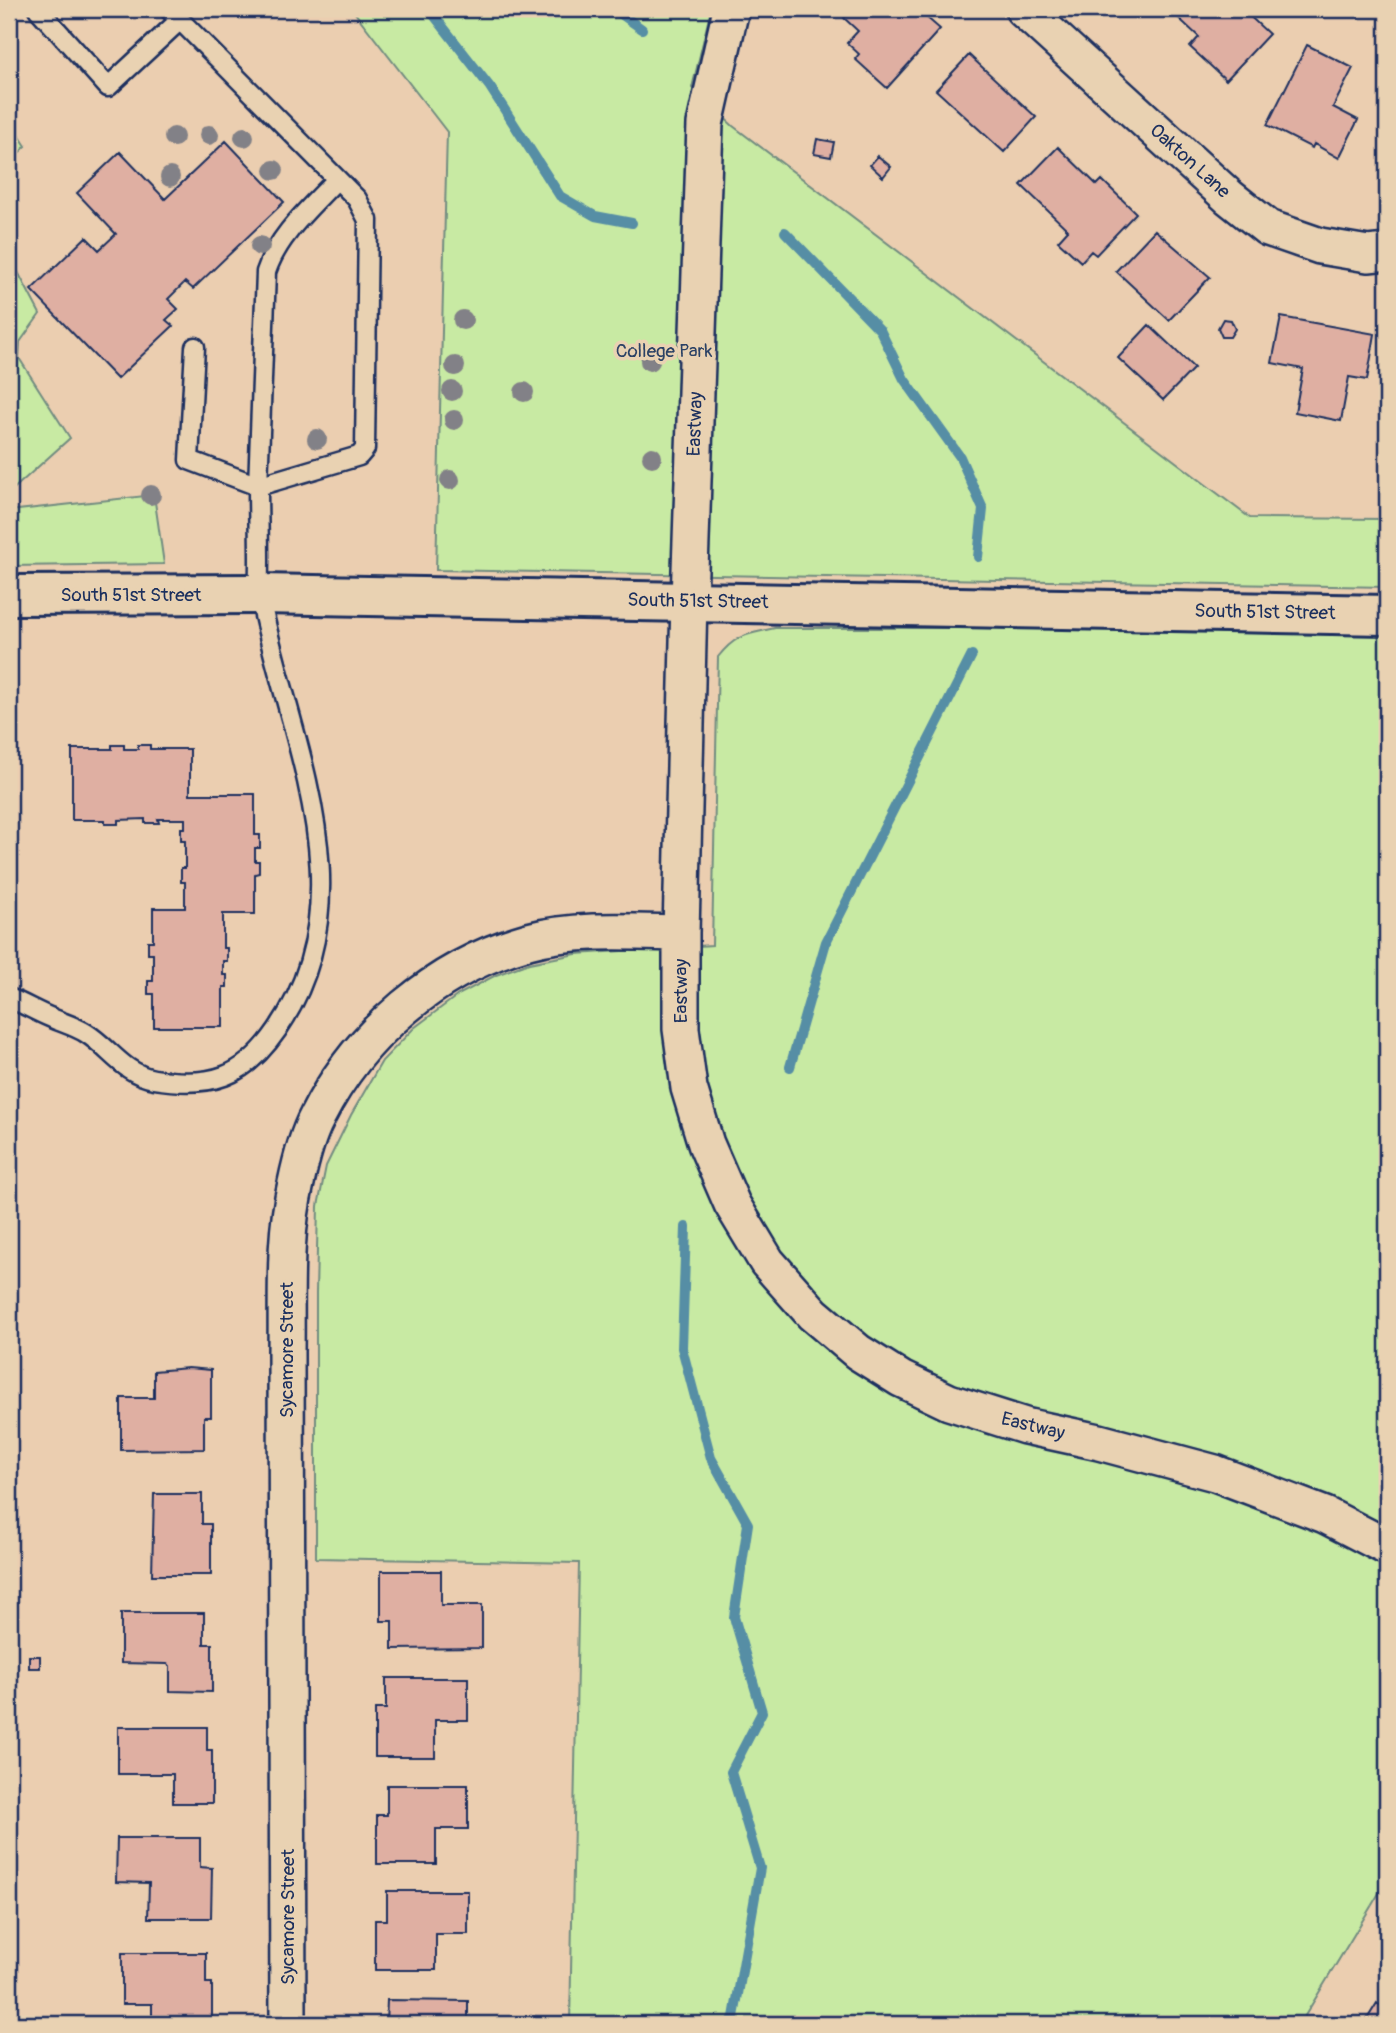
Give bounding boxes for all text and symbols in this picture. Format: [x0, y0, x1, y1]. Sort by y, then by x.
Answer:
street label: Oakton Lane [1145, 118, 1236, 204]
park label: College Park [616, 339, 712, 363]
street label: Eastway [682, 391, 708, 457]
street label: South 51st Street [60, 583, 202, 607]
street label: South 51st Street [627, 588, 769, 614]
street label: South 51st Street [1194, 599, 1336, 625]
street label: Eastway [669, 959, 693, 1023]
street label: Sycamore Street [275, 1282, 299, 1418]
street label: Eastway [999, 1407, 1067, 1445]
street label: Sycamore Street [276, 1849, 300, 1985]

